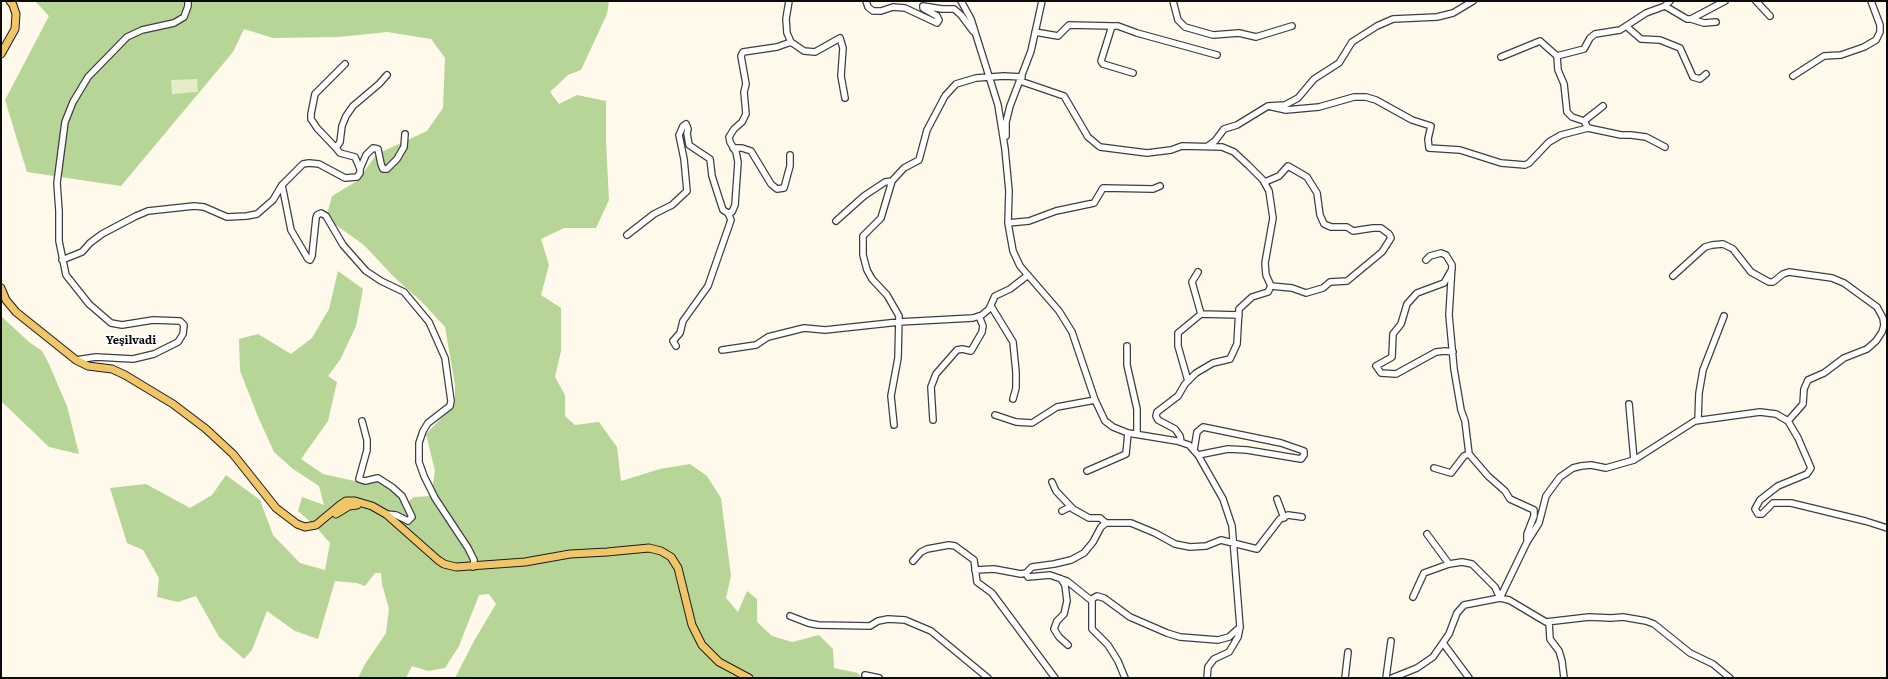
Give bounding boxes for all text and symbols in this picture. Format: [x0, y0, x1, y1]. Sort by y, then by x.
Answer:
district label: Yeşilvadi [106, 334, 156, 348]

